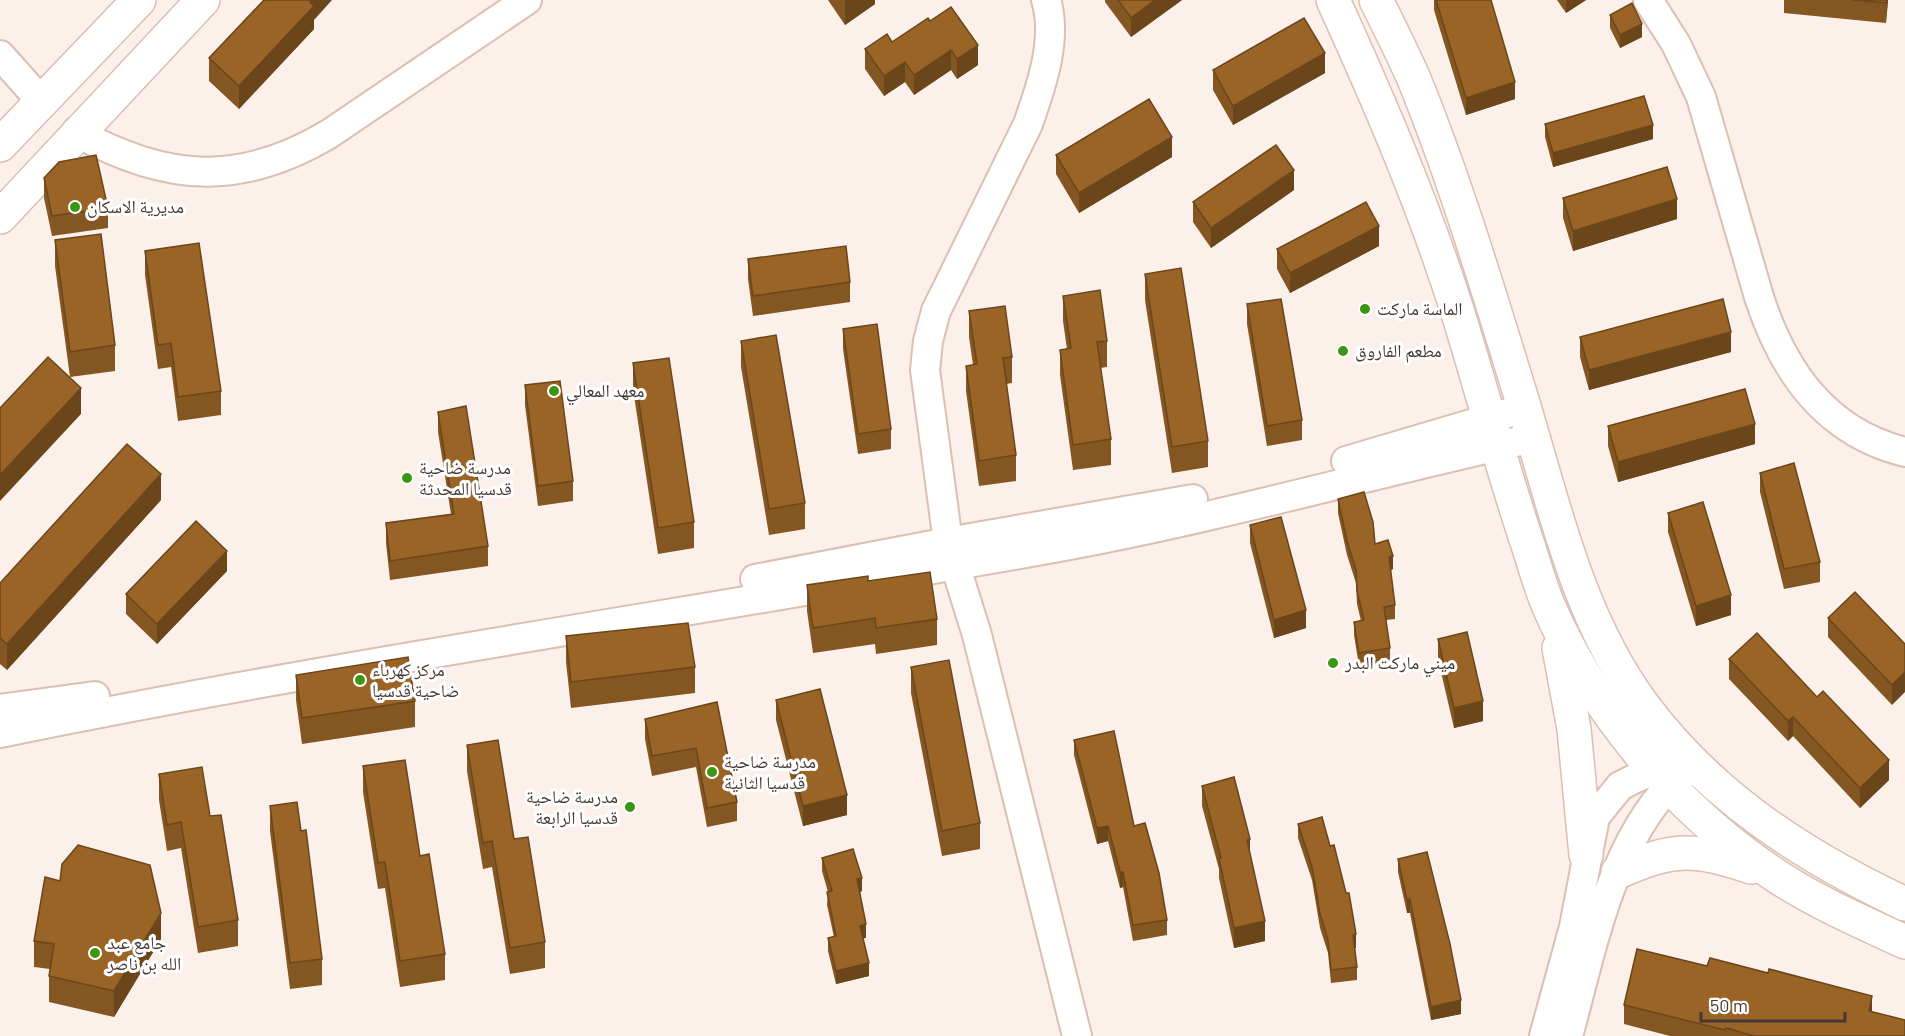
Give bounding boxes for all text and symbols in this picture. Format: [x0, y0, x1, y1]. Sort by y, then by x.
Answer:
place label: مديرية الاسكان [87, 195, 184, 218]
marker: مديرية الاسكان [68, 200, 82, 214]
place label: الماسة ماركت [1377, 297, 1463, 319]
marker: الماسة ماركت [1358, 302, 1372, 316]
place label: مطعم الفاروق [1355, 339, 1442, 363]
marker: مطعم الفاروق [1336, 344, 1350, 358]
place label: معهد المعالي [566, 379, 644, 406]
marker: معهد المعالي [547, 384, 561, 398]
place label: مدرسة ضاحية قدسيا المحدثة [419, 456, 512, 499]
marker: مدرسة ضاحية قدسيا المحدثة [400, 471, 414, 485]
place label: ميني ماركت البدر [1344, 651, 1455, 678]
marker: ميني ماركت البدر [1326, 656, 1340, 670]
place label: مركز كهرباء ضاحية قدسيا [372, 658, 459, 701]
marker: مركز كهرباء ضاحية قدسيا [353, 673, 367, 687]
place label: مدرسة ضاحية قدسيا الثانية [724, 750, 816, 793]
marker: مدرسة ضاحية قدسيا الثانية [705, 765, 719, 779]
place label: مدرسة ضاحية قدسيا الرابعة [526, 785, 618, 829]
marker: مدرسة ضاحية قدسيا الرابعة [623, 800, 637, 814]
place label: جامع عبد الله بن ناصر [106, 931, 181, 975]
marker: جامع عبد الله بن ناصر [88, 946, 102, 960]
scale bar [1701, 985, 1845, 1023]
text: 50 m [1710, 994, 1748, 1016]

